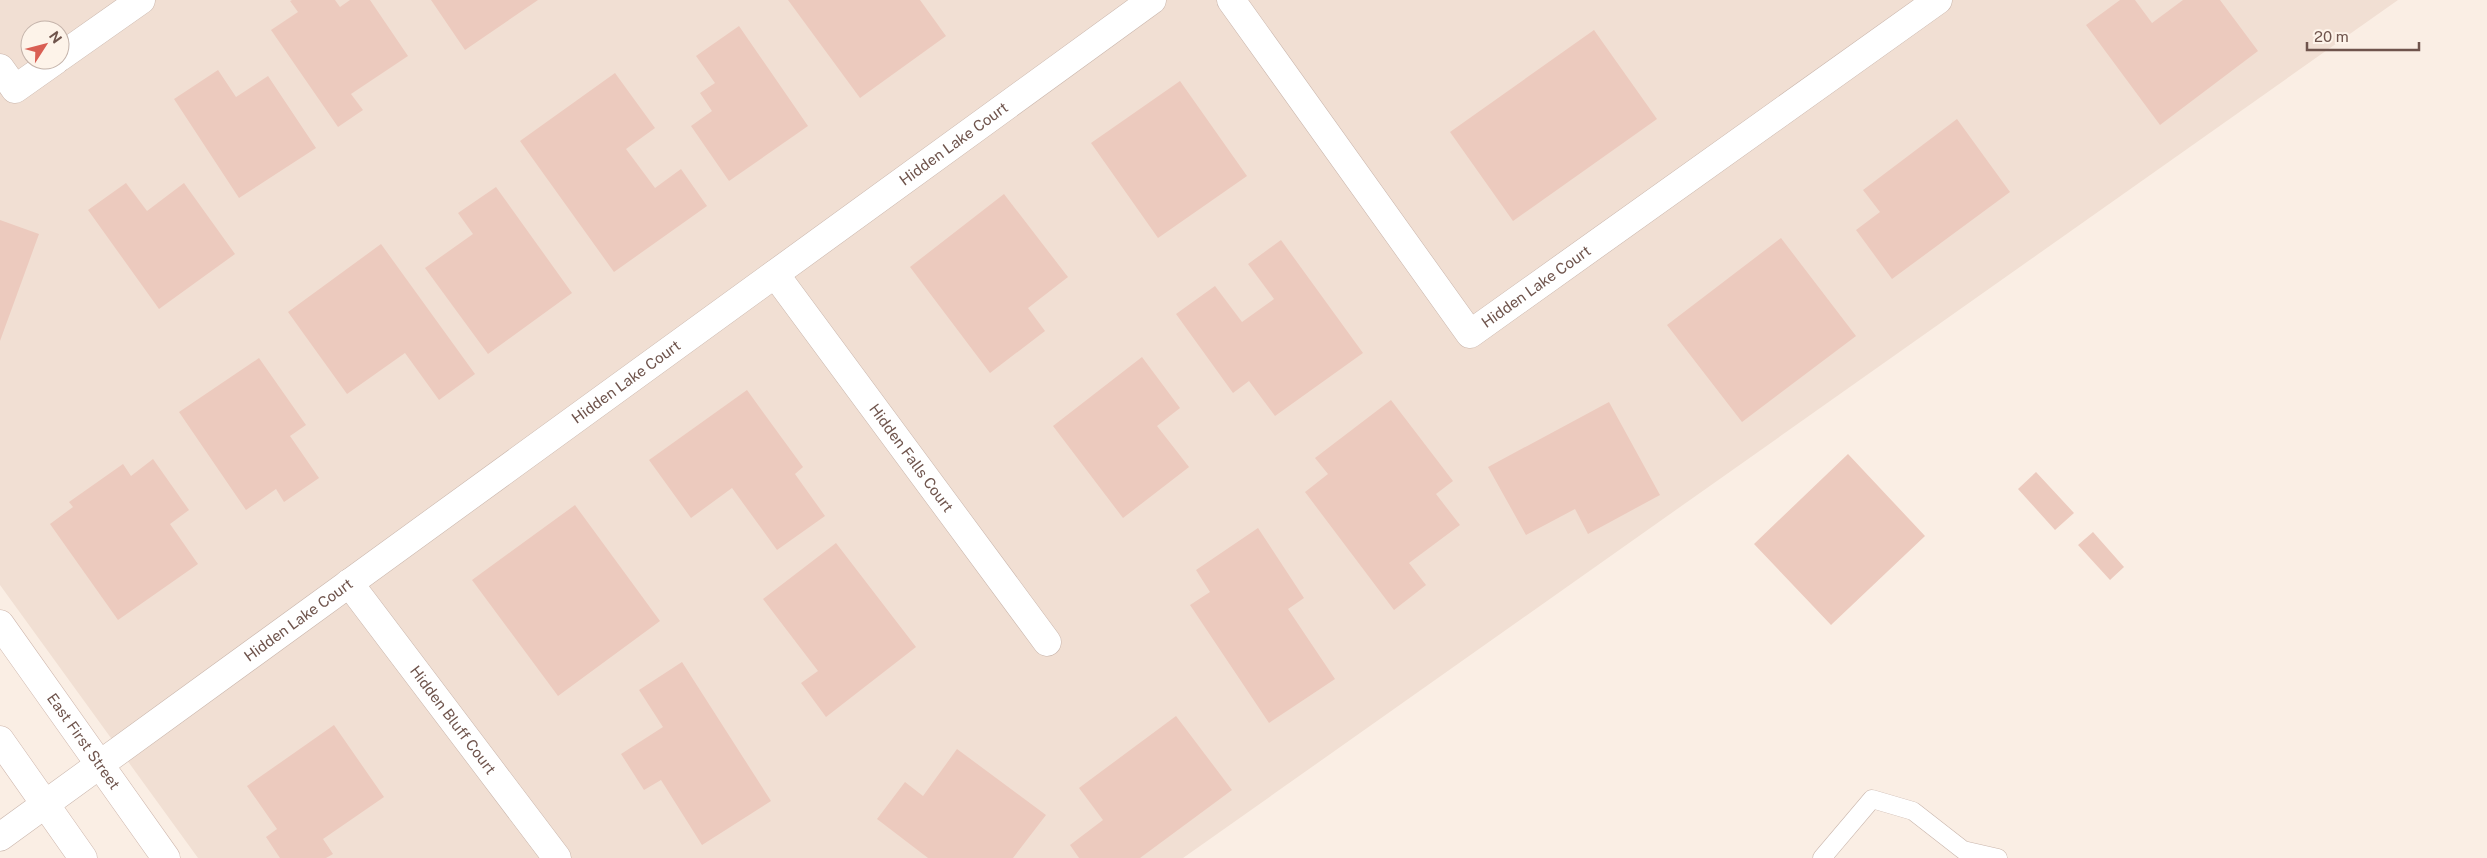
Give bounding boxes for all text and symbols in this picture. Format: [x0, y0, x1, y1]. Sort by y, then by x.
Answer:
north arrow [20, 20, 70, 70]
scale bar [2307, 20, 2420, 52]
text: N [46, 28, 65, 46]
text: 20 m [2314, 28, 2349, 45]
street label: Hidden Lake Court [896, 98, 1011, 189]
street label: Hidden Lake Court [1478, 242, 1594, 331]
street label: Hidden Lake Court [568, 336, 684, 427]
street label: Hidden Falls Court [866, 401, 957, 515]
street label: Hidden Lake Court [241, 575, 356, 665]
street label: Hidden Bluff Court [407, 662, 500, 777]
street label: East First Street [44, 690, 124, 793]

